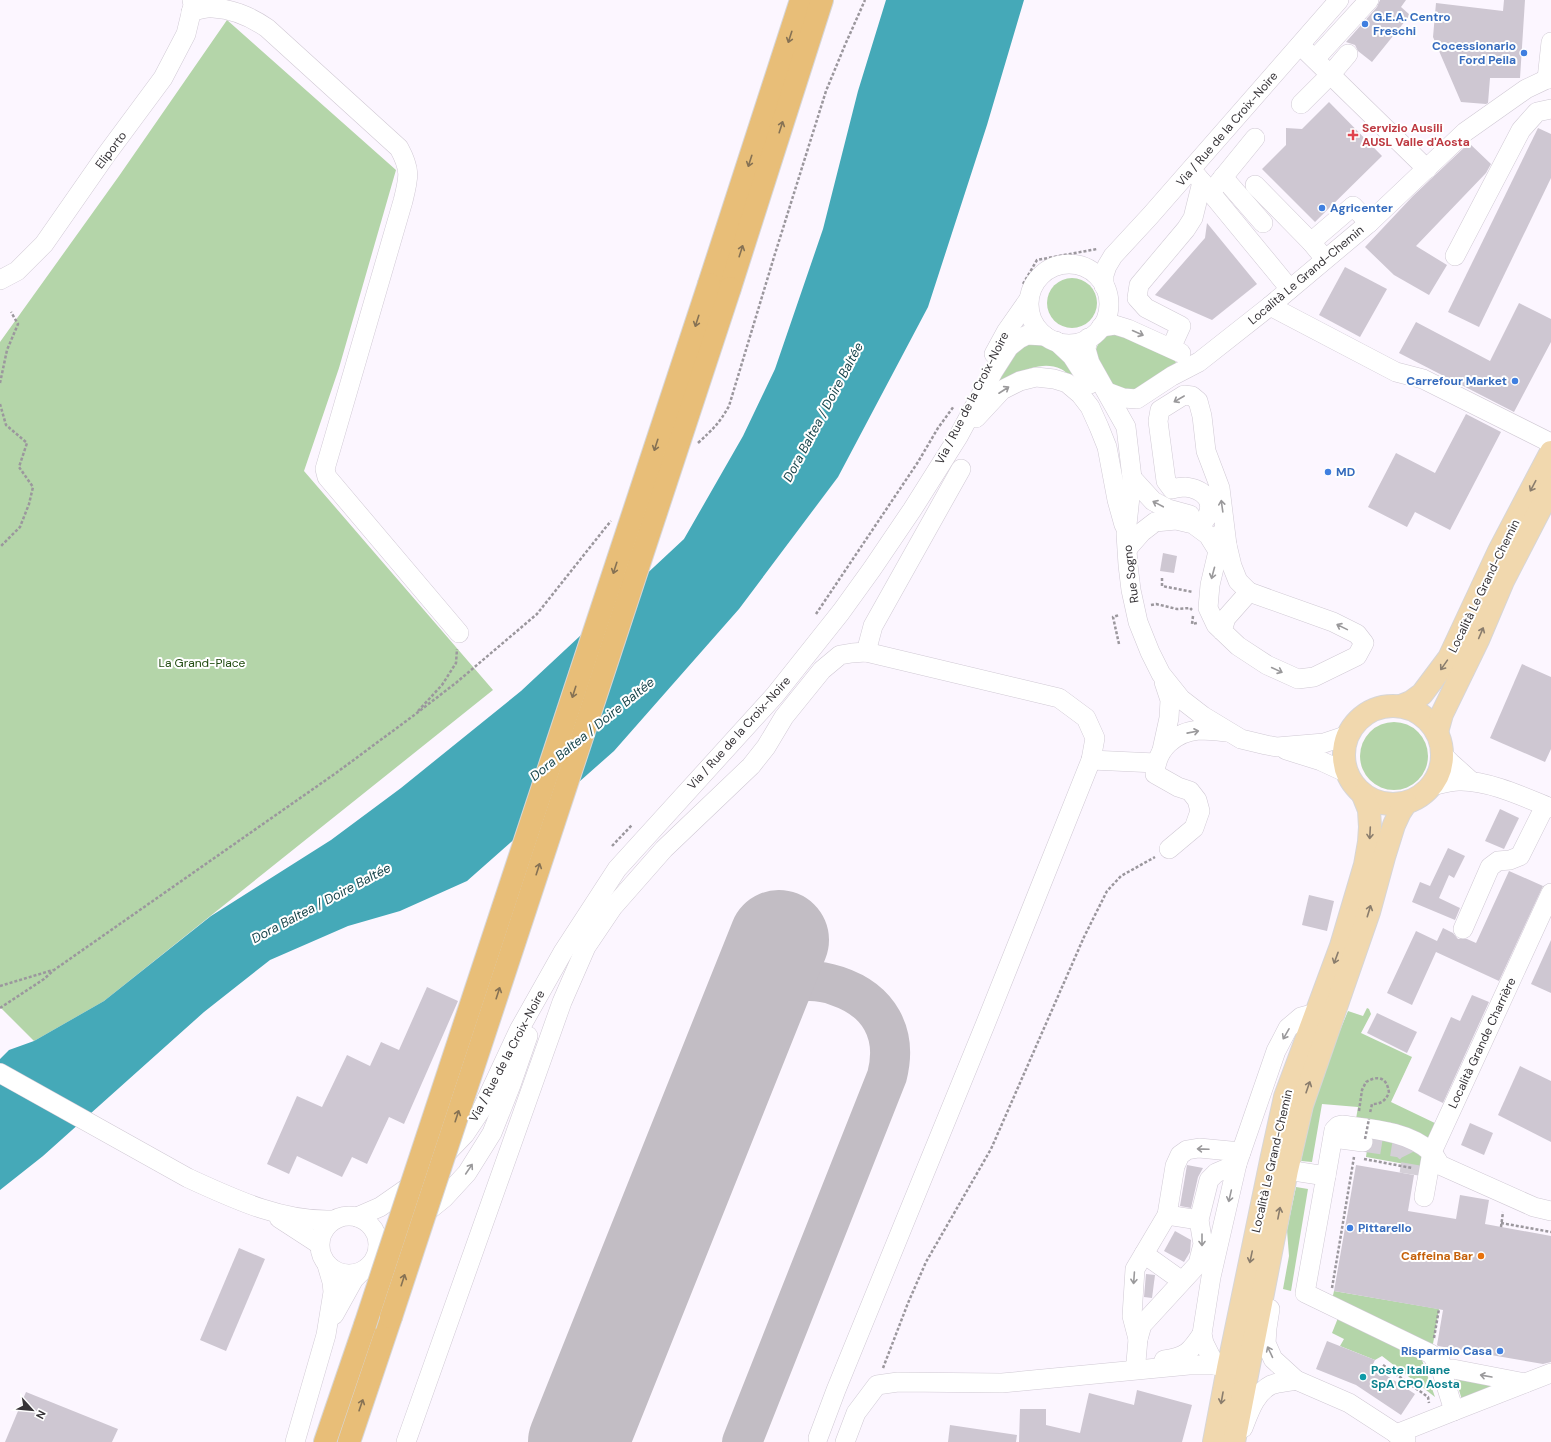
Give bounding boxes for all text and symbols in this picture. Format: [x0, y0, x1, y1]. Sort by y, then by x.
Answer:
place label: G.E.A. Centro Freschi [1373, 9, 1451, 39]
marker: G.E.A. Centro Freschi [1360, 19, 1370, 29]
one-way arrow [785, 31, 793, 43]
place label: Cocessionario Ford Peila [1432, 38, 1516, 68]
marker: Cocessionario Ford Peila [1519, 48, 1529, 58]
street label: Via / Rue de la Croix-Noire [1173, 68, 1281, 190]
place label: Servizio Ausili AUSL Valle d'Aosta [1362, 120, 1470, 150]
one-way arrow [778, 121, 785, 134]
street label: Eliporto [92, 128, 130, 172]
marker: Servizio Ausili AUSL Valle d'Aosta [1347, 129, 1359, 141]
one-way arrow [745, 154, 753, 166]
place label: Agricenter [1330, 200, 1393, 216]
marker: Agricenter [1317, 203, 1327, 213]
street label: Località Le Grand-Chemin [1245, 222, 1367, 328]
one-way arrow [738, 245, 746, 257]
one-way arrow [692, 315, 700, 327]
street label: Via / Rue de la Croix-Noire [931, 329, 1013, 467]
one-way arrow [1132, 330, 1144, 337]
water label: Dora Baltea / Doire Baltée [779, 339, 867, 485]
place label: Carrefour Market [1406, 373, 1507, 389]
marker: Carrefour Market [1510, 376, 1520, 386]
one-way arrow [999, 386, 1010, 394]
one-way arrow [1173, 395, 1185, 403]
one-way arrow [651, 438, 659, 450]
place label: MD [1336, 464, 1355, 480]
marker: MD [1323, 467, 1333, 477]
one-way arrow [1529, 480, 1536, 492]
one-way arrow [1152, 499, 1164, 507]
one-way arrow [1218, 500, 1226, 513]
street label: Località Le Grand-Chemin [1445, 517, 1523, 655]
street label: Rue Sogno [1119, 544, 1143, 604]
one-way arrow [611, 562, 618, 575]
one-way arrow [1209, 567, 1216, 580]
one-way arrow [1337, 623, 1349, 630]
one-way arrow [1478, 628, 1486, 640]
park label: La Grand-Place [159, 655, 246, 671]
one-way arrow [1440, 660, 1448, 671]
one-way arrow [1271, 666, 1283, 674]
water label: Dora Baltea / Doire Baltée [526, 673, 658, 785]
street label: Via / Rue de la Croix-Noire [684, 673, 794, 793]
one-way arrow [570, 685, 577, 698]
one-way arrow [1186, 727, 1199, 735]
one-way arrow [1366, 826, 1373, 839]
water label: Dora Baltea / Doire Baltée [248, 859, 394, 947]
one-way arrow [535, 864, 543, 876]
one-way arrow [1366, 905, 1373, 918]
one-way arrow [1332, 951, 1339, 964]
street label: Località Grande Charrière [1445, 975, 1519, 1111]
street label: Via / Rue de la Croix-Noire [465, 987, 549, 1125]
one-way arrow [495, 987, 502, 1000]
one-way arrow [1281, 1028, 1289, 1040]
one-way arrow [1305, 1081, 1313, 1093]
street label: Località Le Grand-Chemin [1248, 1088, 1296, 1234]
one-way arrow [454, 1110, 461, 1123]
one-way arrow [1197, 1145, 1210, 1153]
one-way arrow [465, 1164, 473, 1175]
one-way arrow [1225, 1189, 1233, 1202]
one-way arrow [1275, 1207, 1283, 1220]
place label: Pittarello [1358, 1220, 1412, 1236]
marker: Pittarello [1345, 1223, 1355, 1233]
one-way arrow [1198, 1233, 1206, 1246]
place label: Caffeina Bar [1401, 1248, 1473, 1264]
one-way arrow [1246, 1251, 1254, 1264]
marker: Caffeina Bar [1476, 1251, 1486, 1261]
one-way arrow [1130, 1271, 1137, 1284]
one-way arrow [400, 1274, 408, 1286]
place label: Risparmio Casa [1401, 1343, 1492, 1359]
one-way arrow [1266, 1346, 1273, 1358]
marker: Risparmio Casa [1495, 1346, 1505, 1356]
place label: Poste Italiane SpA CPO Aosta [1371, 1362, 1460, 1392]
marker: Poste Italiane SpA CPO Aosta [1358, 1372, 1368, 1382]
one-way arrow [1480, 1372, 1493, 1380]
north arrow [12, 1390, 52, 1430]
one-way arrow [1218, 1392, 1226, 1405]
one-way arrow [358, 1399, 365, 1412]
text: N [33, 1408, 49, 1421]

